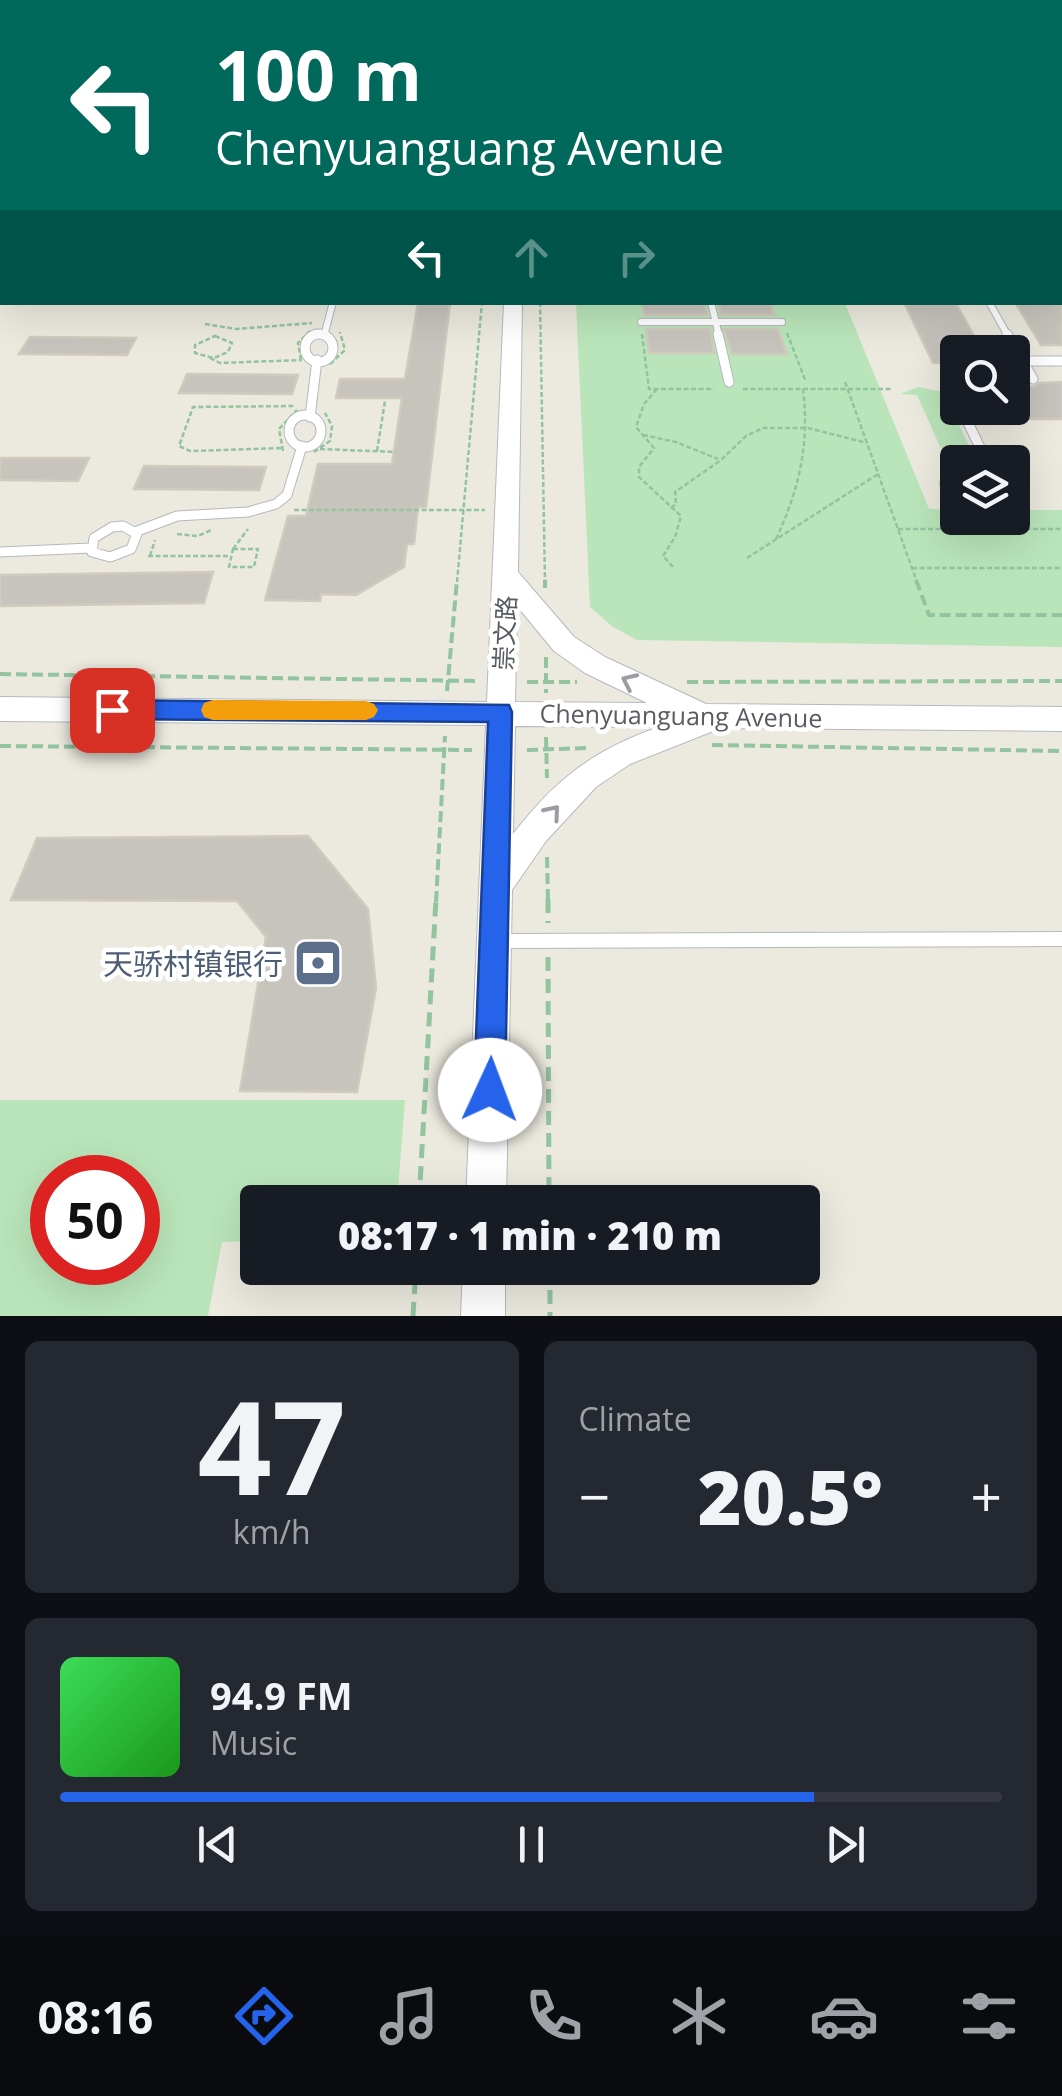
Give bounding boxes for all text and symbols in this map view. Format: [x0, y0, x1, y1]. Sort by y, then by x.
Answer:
text: 100 m [215, 26, 422, 122]
icon: left [50, 40, 180, 170]
text: Chenyuanguang Avenue [215, 117, 724, 178]
icon: left [399, 230, 454, 285]
icon: ahead [504, 230, 559, 285]
icon: right [609, 230, 664, 285]
map controls [940, 335, 1030, 535]
button: search [940, 335, 1030, 425]
button: layers [940, 445, 1030, 535]
street label: 崇文路 [485, 595, 523, 671]
pin [70, 668, 155, 753]
one-way arrow [621, 673, 639, 693]
icon: arrive [85, 683, 140, 738]
street label: Chenyuanguang Avenue [539, 696, 823, 734]
one-way arrow [541, 805, 559, 823]
bank icon: 天骄村镇银行 [292, 937, 344, 989]
place label: 天骄村镇银行 [103, 943, 283, 984]
position arrow [438, 1038, 542, 1142]
speed limit sign: 50 [30, 1155, 160, 1285]
text: 08:17 · 1 min · 210 m [338, 1209, 722, 1261]
text: 47 [197, 1356, 346, 1533]
text: Climate [579, 1397, 692, 1440]
text: 20.5° [698, 1445, 883, 1547]
text: − [579, 1458, 610, 1533]
text: + [971, 1458, 1002, 1533]
text: km/h [233, 1510, 311, 1553]
text: 94.9 FM [210, 1669, 353, 1721]
text: Music [210, 1721, 297, 1764]
icon: previous [190, 1817, 245, 1872]
icon: pause [504, 1817, 559, 1872]
icon: next [818, 1817, 873, 1872]
icon: directions [229, 1981, 299, 2051]
icon: music [374, 1981, 444, 2051]
icon: phone [519, 1981, 589, 2051]
icon: climate [664, 1981, 734, 2051]
icon: car [809, 1981, 879, 2051]
icon: filters [954, 1981, 1024, 2051]
text: 08:16 [38, 1986, 153, 2047]

